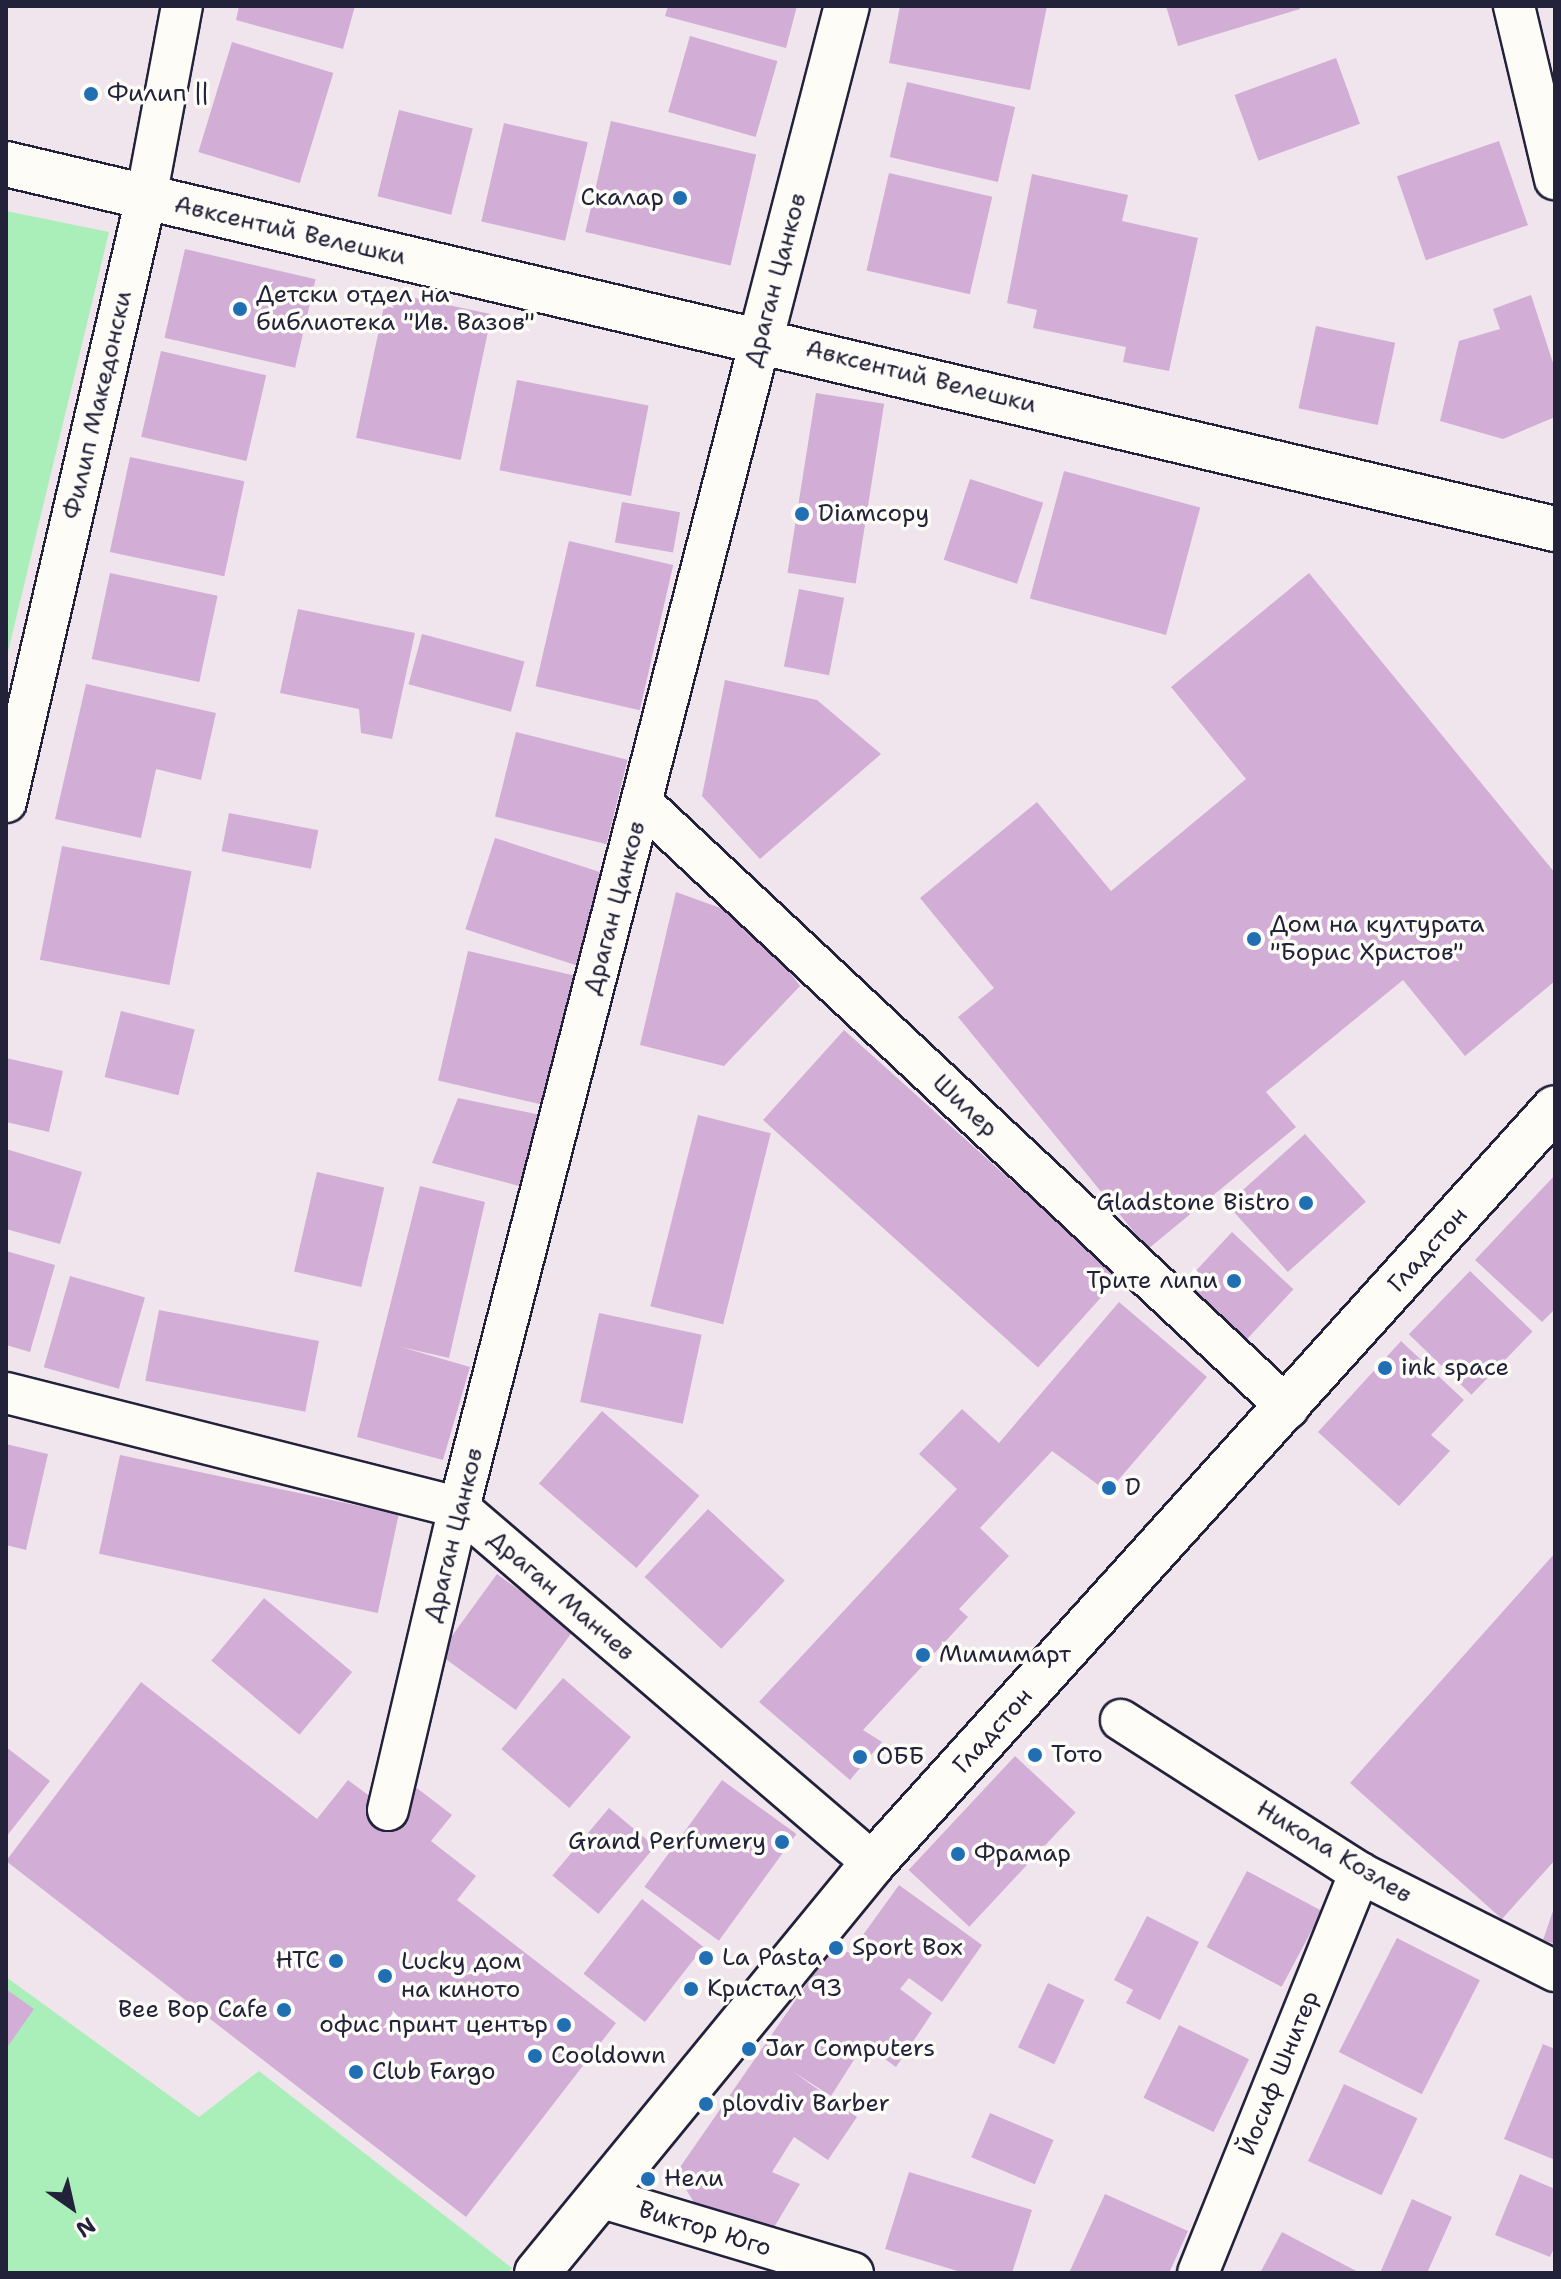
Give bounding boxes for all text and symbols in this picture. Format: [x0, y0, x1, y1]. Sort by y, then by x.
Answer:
place label: Филип || [107, 80, 208, 108]
marker: Филип || [82, 85, 100, 103]
place label: Скалар [580, 184, 664, 212]
marker: Скалар [671, 189, 689, 207]
street label: Авксентий Велешки [171, 190, 409, 272]
street label: Драган Цанков [739, 190, 813, 370]
place label: Детски отдел на библиотека "Ив. Вазов" [256, 281, 535, 337]
street label: Филип Македонски [58, 288, 138, 522]
marker: Детски отдел на библиотека "Ив. Вазов" [231, 300, 249, 318]
street label: Авксентий Велешки [803, 334, 1039, 420]
place label: Diamcopy [818, 500, 929, 528]
marker: Diamcopy [793, 505, 811, 523]
street label: Драган Цанков [578, 818, 652, 998]
place label: Дом на културата "Борис Христов" [1270, 911, 1485, 967]
marker: Дом на културата "Борис Христов" [1245, 930, 1263, 948]
street label: Шилер [926, 1069, 1004, 1143]
place label: Gladstone Bistro [1096, 1189, 1290, 1217]
marker: Gladstone Bistro [1297, 1194, 1315, 1212]
street label: Гладстон [1382, 1201, 1474, 1299]
place label: Трите липи [1086, 1267, 1218, 1295]
marker: Трите липи [1225, 1272, 1243, 1290]
place label: ink space [1401, 1354, 1509, 1382]
marker: ink space [1376, 1359, 1394, 1377]
street label: Драган Цанков [418, 1445, 490, 1625]
place label: D [1125, 1474, 1141, 1502]
marker: D [1100, 1479, 1118, 1497]
street label: Драган Манчев [482, 1525, 640, 1667]
place label: Мимимарт [939, 1641, 1071, 1669]
marker: Мимимарт [914, 1646, 932, 1664]
street label: Гладстон [947, 1682, 1039, 1780]
place label: Тото [1051, 1741, 1103, 1769]
place label: ОББ [876, 1743, 924, 1771]
marker: Тото [1026, 1746, 1044, 1764]
marker: ОББ [851, 1748, 869, 1766]
street label: Никола Козлев [1251, 1794, 1417, 1910]
place label: Grand Perfumery [568, 1828, 766, 1856]
marker: Grand Perfumery [773, 1833, 791, 1851]
place label: Фрамар [974, 1840, 1071, 1868]
marker: Фрамар [949, 1845, 967, 1863]
place label: Sport Box [852, 1934, 963, 1962]
marker: Sport Box [827, 1939, 845, 1957]
place label: La Pasta [722, 1944, 822, 1972]
place label: НТС [276, 1947, 320, 1975]
place label: Lucky дом на киното [401, 1948, 521, 2004]
marker: La Pasta [697, 1949, 715, 1967]
marker: НТС [327, 1952, 345, 1970]
marker: Lucky дом на киното [376, 1967, 394, 1985]
place label: Кристал 93 [707, 1975, 842, 2003]
marker: Кристал 93 [682, 1980, 700, 1998]
street label: Йосиф Шнитер [1233, 1986, 1325, 2160]
place label: Bee Bop Cafe [118, 1996, 268, 2024]
marker: Bee Bop Cafe [275, 2001, 293, 2019]
place label: офис принт център [319, 2011, 548, 2039]
marker: офис принт център [555, 2016, 573, 2034]
place label: Jar Computers [765, 2035, 935, 2063]
marker: Jar Computers [740, 2040, 758, 2058]
place label: Cooldown [551, 2042, 666, 2070]
marker: Cooldown [526, 2047, 544, 2065]
place label: Club Fargo [372, 2058, 496, 2086]
marker: Club Fargo [347, 2063, 365, 2081]
place label: plovdiv Barber [722, 2090, 890, 2118]
marker: plovdiv Barber [697, 2095, 715, 2113]
place label: Нели [664, 2165, 724, 2193]
north arrow [32, 2167, 112, 2247]
marker: Нели [639, 2170, 657, 2188]
street label: Виктор Юго [635, 2195, 775, 2263]
text: N [70, 2210, 101, 2244]

